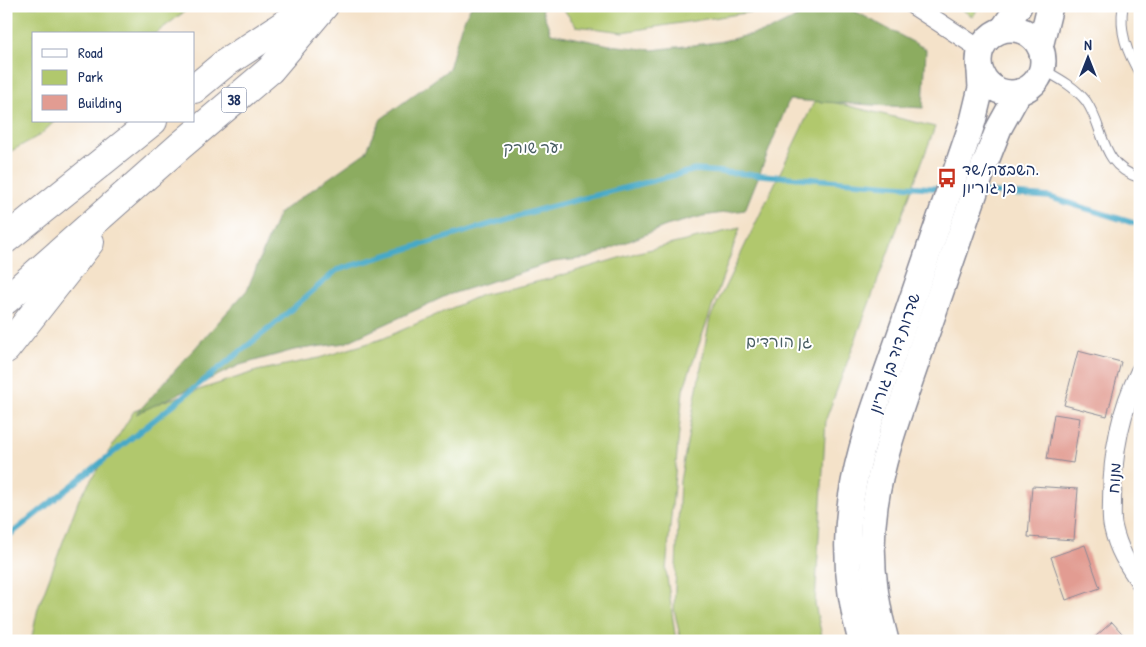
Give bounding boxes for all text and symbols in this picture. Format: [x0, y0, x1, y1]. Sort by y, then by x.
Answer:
legend [32, 32, 195, 122]
north arrow [1064, 32, 1114, 82]
text: N [1084, 35, 1092, 54]
text: Road [78, 42, 103, 63]
text: Park [78, 66, 103, 87]
road number: 38 [222, 88, 246, 112]
text: Building [78, 92, 122, 113]
park label: יער שורק [503, 136, 563, 158]
place label: השבעה/שד. בן גוריון [962, 158, 1039, 198]
bus stop icon: השבעה/שד. בן גוריון [936, 167, 958, 189]
street label: שדרות דוד בן גוריון [863, 290, 925, 416]
park label: גן הורדים [746, 330, 812, 352]
street label: מנוח [1102, 462, 1126, 494]

